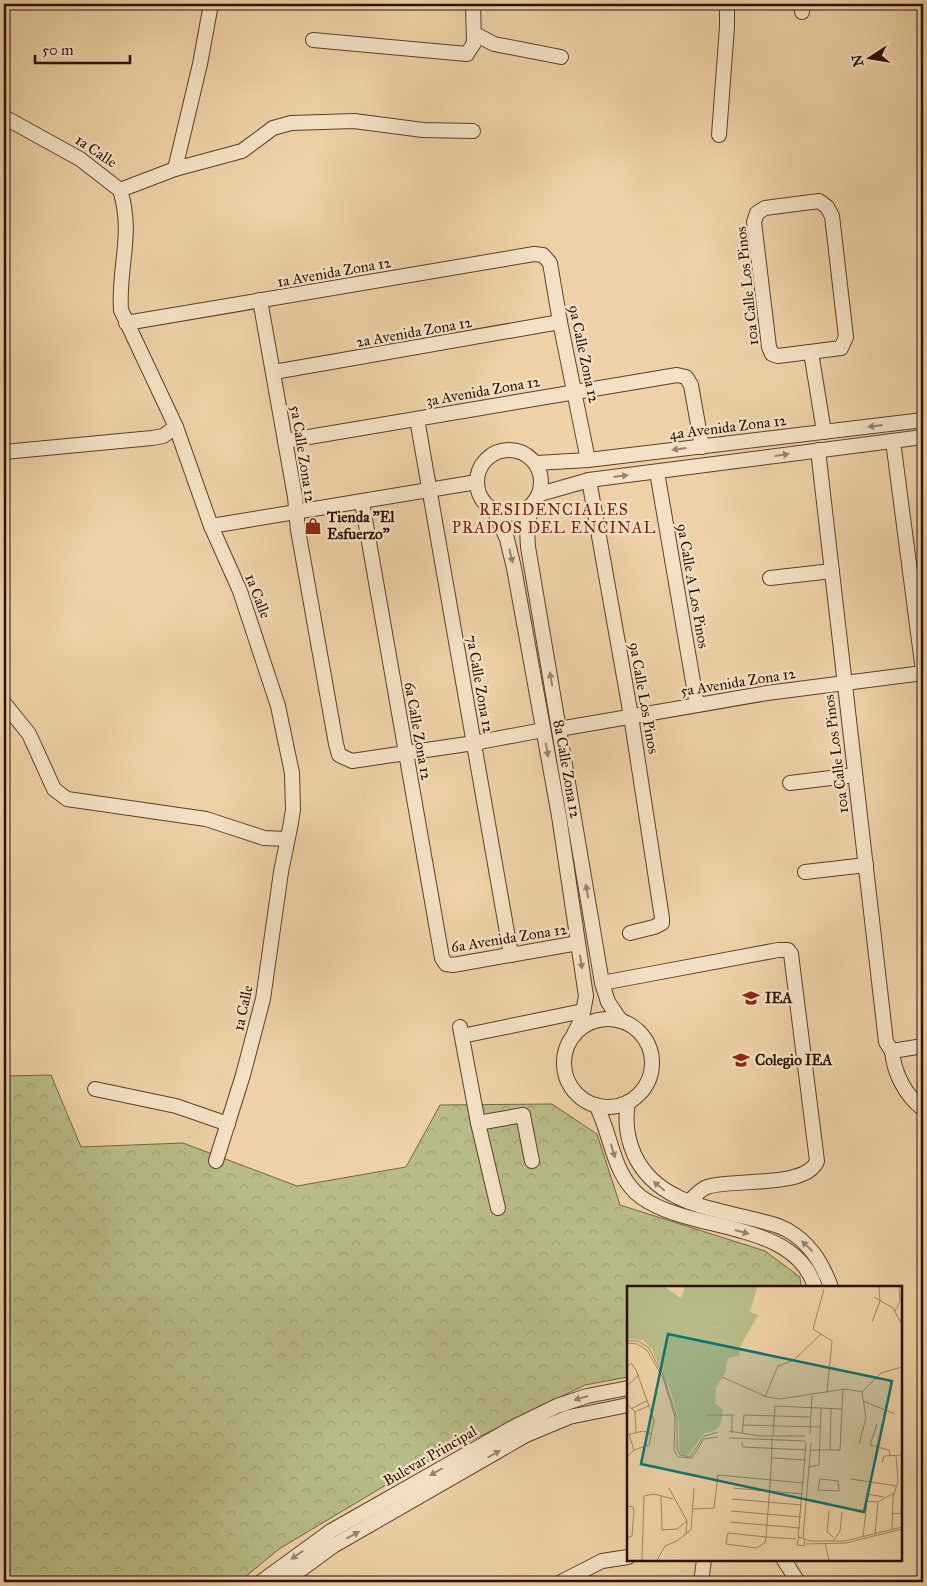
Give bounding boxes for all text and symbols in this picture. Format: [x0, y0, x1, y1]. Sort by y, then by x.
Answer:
scale bar [35, 32, 130, 64]
north arrow [844, 32, 894, 82]
text: 50 m [42, 41, 74, 59]
text: N [848, 53, 867, 68]
street label: 1a Calle [72, 131, 120, 171]
street label: 10a Calle Los Pinos [732, 226, 762, 346]
street label: 1a Avenida Zona 12 [276, 253, 393, 291]
street label: 9a Calle Zona 12 [565, 303, 603, 405]
street label: 2a Avenida Zona 12 [355, 313, 474, 351]
street label: 3a Avenida Zona 12 [424, 372, 542, 410]
street label: 5a Calle Zona 12 [286, 404, 320, 505]
street label: 4a Avenida Zona 12 [668, 411, 788, 443]
one-way arrow [867, 422, 883, 430]
one-way arrow [670, 445, 686, 453]
one-way arrow [774, 451, 790, 459]
one-way arrow [613, 472, 629, 480]
district label: RESIDENCIALES PRADOS DEL ENCINAL [452, 500, 656, 537]
place label: Tienda "El Esfuerzo" [326, 508, 396, 543]
shop icon: Tienda "El Esfuerzo" [303, 516, 323, 536]
street label: 9a Calle A Los Pinos [673, 522, 713, 650]
one-way arrow [507, 548, 515, 563]
street label: 1a Calle [241, 571, 275, 621]
street label: 7a Calle Zona 12 [462, 633, 498, 735]
street label: 9a Calle Los Pinos [625, 641, 663, 755]
street label: 5a Avenida Zona 12 [679, 664, 798, 700]
one-way arrow [546, 671, 554, 687]
street label: 6a Calle Zona 12 [401, 680, 436, 782]
street label: 10a Calle Los Pinos [820, 694, 852, 814]
street label: 8a Calle Zona 12 [549, 718, 585, 820]
one-way arrow [544, 743, 552, 759]
one-way arrow [582, 883, 590, 899]
street label: 6a Avenida Zona 12 [450, 920, 569, 956]
one-way arrow [578, 955, 586, 971]
street label: 1a Calle [229, 983, 257, 1033]
school or university icon: IEA [741, 988, 761, 1008]
place label: IEA [765, 989, 793, 1007]
school or university icon: Colegio IEA [731, 1050, 751, 1070]
place label: Colegio IEA [755, 1051, 833, 1070]
one-way arrow [610, 1143, 618, 1158]
one-way arrow [652, 1181, 665, 1192]
one-way arrow [735, 1228, 750, 1236]
one-way arrow [801, 1240, 813, 1252]
inset map [627, 1286, 902, 1561]
one-way arrow [573, 1395, 588, 1403]
street label: Bulevar Principal [380, 1421, 481, 1490]
one-way arrow [487, 1450, 500, 1459]
one-way arrow [430, 1467, 443, 1476]
one-way arrow [345, 1531, 360, 1539]
one-way arrow [290, 1550, 304, 1560]

